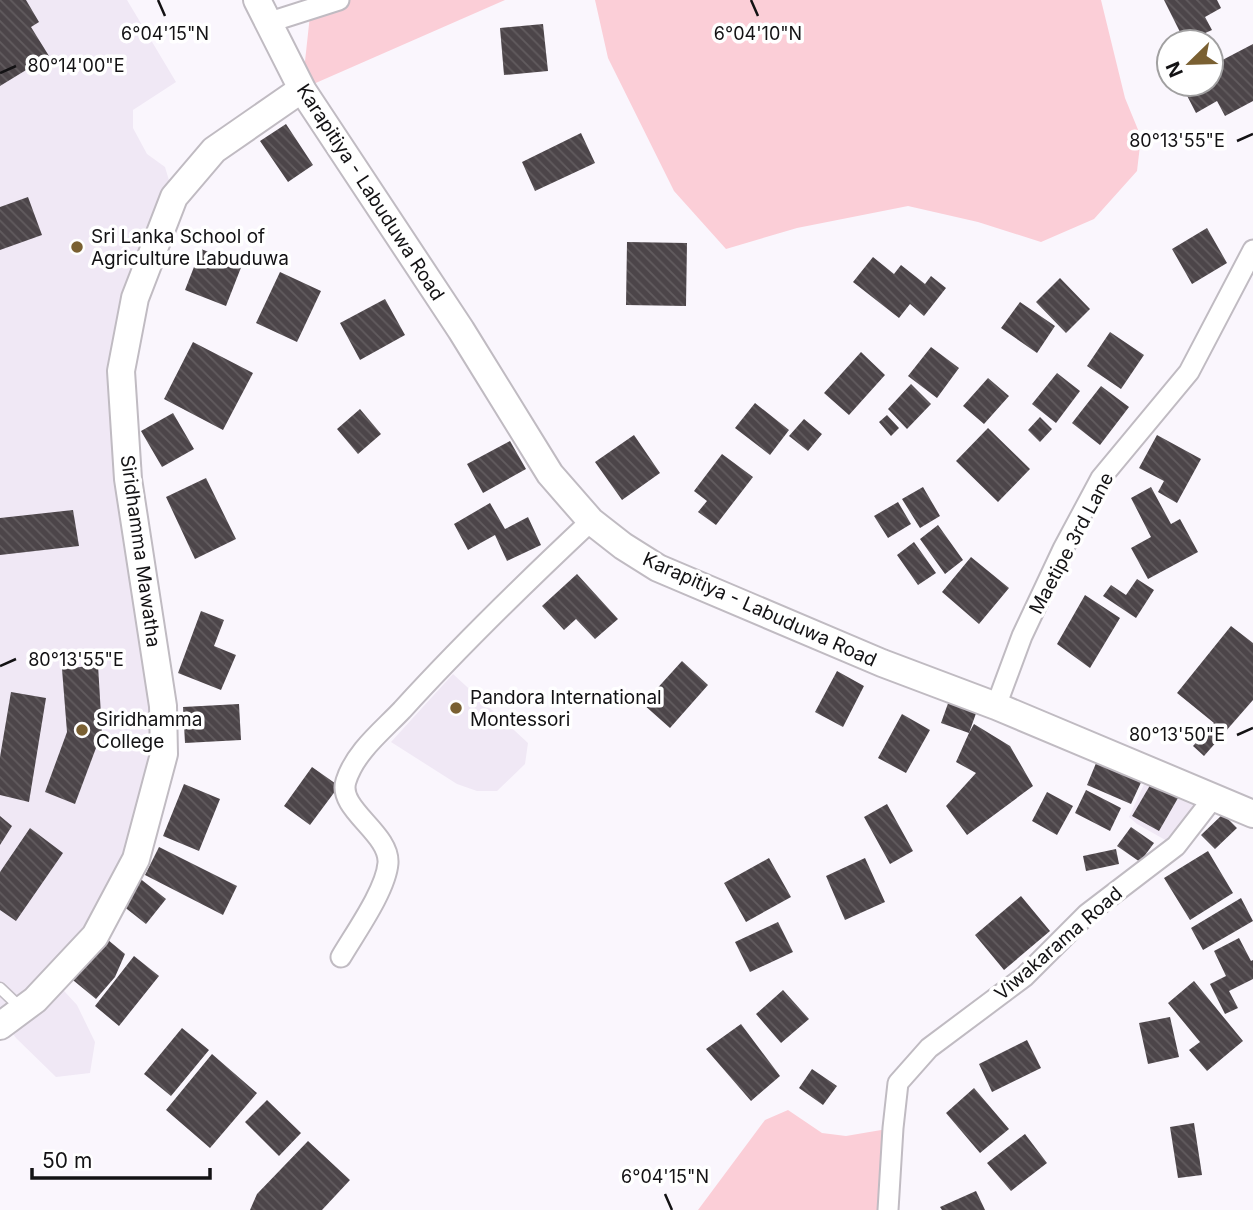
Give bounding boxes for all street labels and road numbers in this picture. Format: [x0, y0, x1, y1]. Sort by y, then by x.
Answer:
street label: Karapitiya - Labuduwa Road [292, 80, 449, 305]
street label: Siridhamma Mawatha [116, 453, 165, 649]
street label: Maetipe 3rd Lane [1024, 469, 1118, 618]
street label: Karapitiya - Labuduwa Road [639, 547, 880, 672]
street label: Viwakarama Road [990, 882, 1127, 1005]

